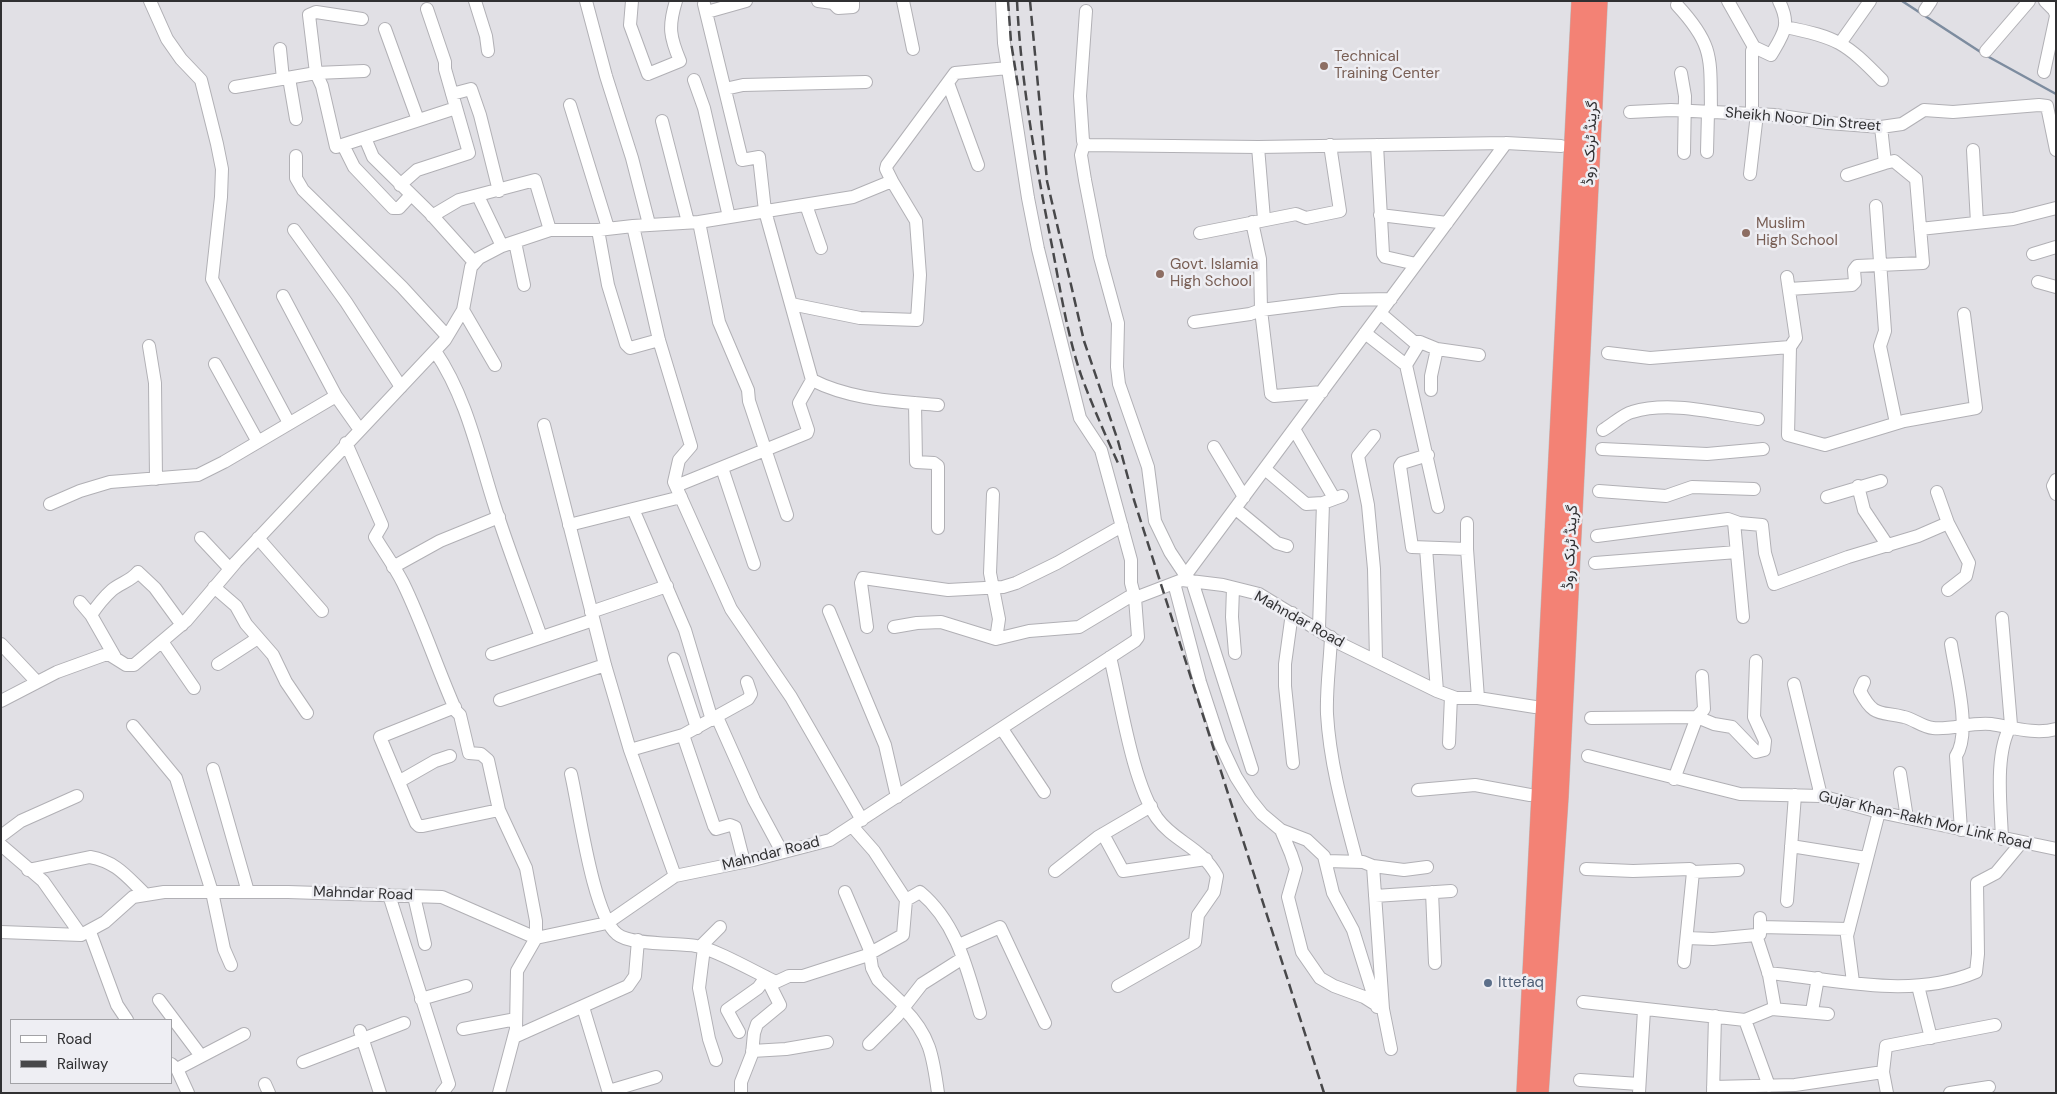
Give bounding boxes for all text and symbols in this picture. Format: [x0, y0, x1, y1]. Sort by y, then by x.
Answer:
place label: Technical Training Center [1334, 48, 1440, 83]
marker: Technical Training Center [1318, 60, 1330, 72]
street label: گرینڈ ٹرنک روڈ [1580, 100, 1602, 186]
street label: Sheikh Noor Din Street [1724, 104, 1882, 136]
place label: Muslim High School [1756, 215, 1838, 250]
marker: Muslim High School [1740, 227, 1752, 239]
place label: Govt. Islamia High School [1170, 256, 1258, 291]
marker: Govt. Islamia High School [1154, 268, 1166, 280]
street label: گرینڈ ٹرنک روڈ [1560, 504, 1582, 590]
street label: Mahndar Road [1251, 588, 1347, 652]
street label: Gujar Khan-Rakh Mor Link Road [1817, 788, 2033, 854]
street label: Mahndar Road [720, 833, 822, 875]
street label: Mahndar Road [313, 883, 413, 905]
place label: Ittefaq [1498, 974, 1544, 992]
marker: Ittefaq [1482, 977, 1494, 989]
legend [10, 1019, 172, 1084]
text: Road [57, 1029, 92, 1049]
text: Railway [57, 1054, 108, 1074]

